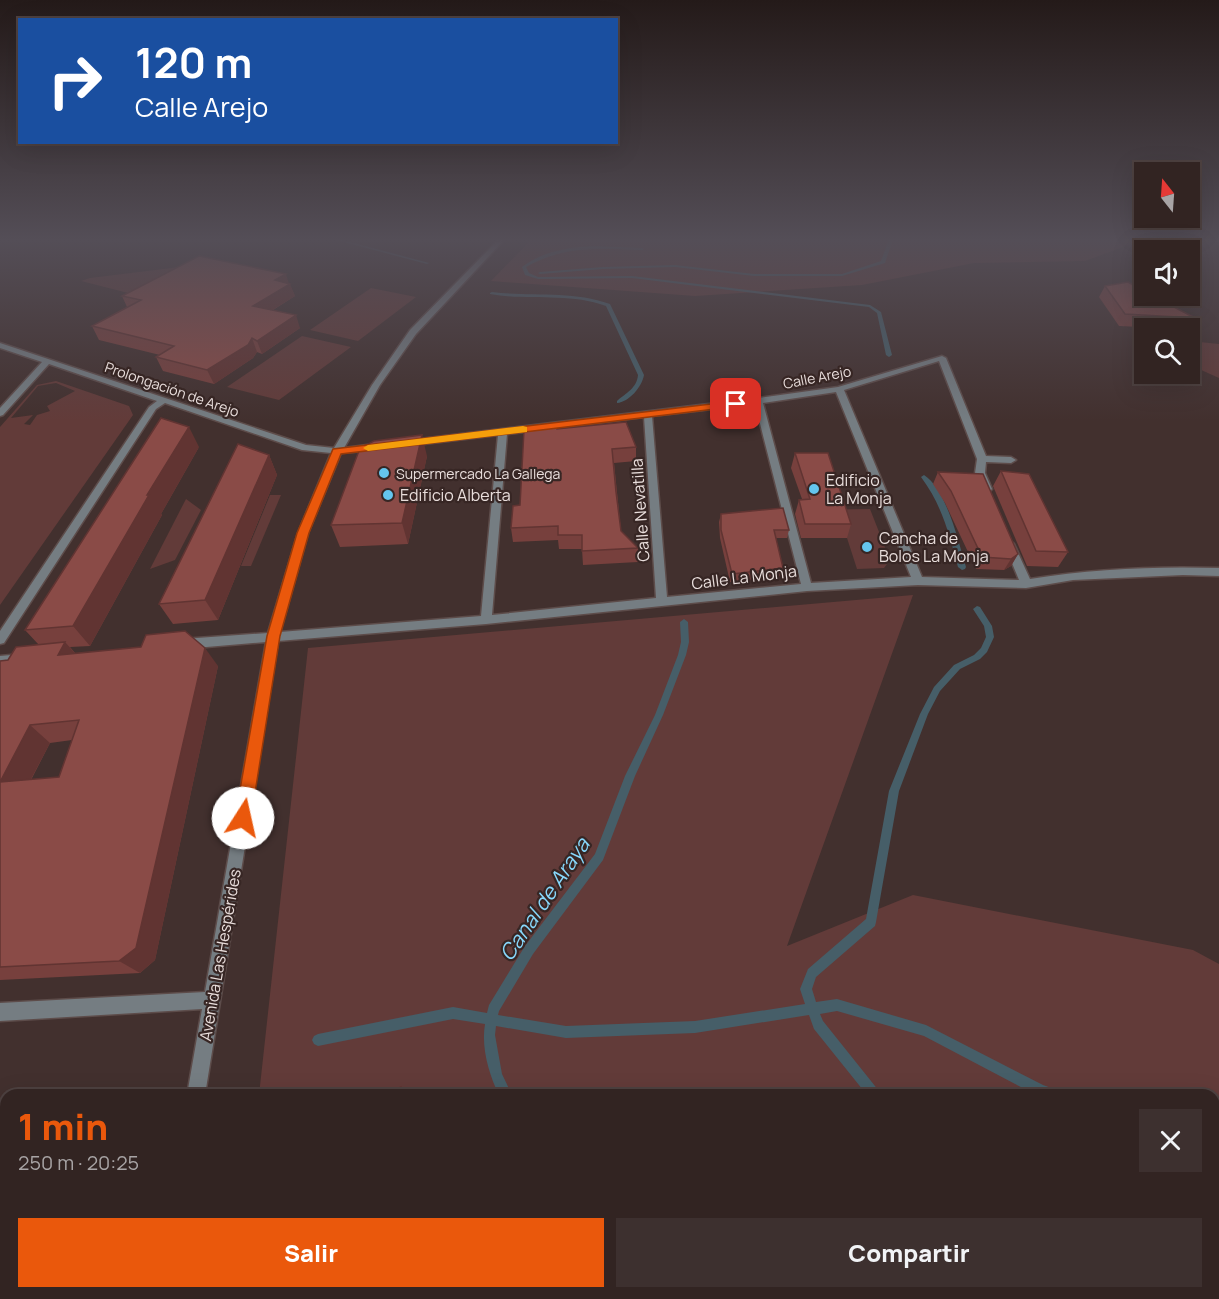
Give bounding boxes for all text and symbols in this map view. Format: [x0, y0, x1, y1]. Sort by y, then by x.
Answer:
text: 120 m [135, 33, 252, 91]
icon: right [36, 42, 114, 120]
text: Calle Arejo [135, 88, 268, 125]
north arrow [1134, 162, 1200, 228]
map controls [1134, 162, 1200, 384]
button: sound [1134, 240, 1200, 306]
button: search [1134, 318, 1200, 384]
street label: Prolongación de Arejo [102, 357, 242, 421]
street label: Calle Arejo [781, 361, 853, 393]
pin [710, 378, 761, 429]
icon: arrive [719, 387, 752, 420]
street label: Calle Nevatilla [625, 458, 655, 562]
place label: Supermercado La Gallega [396, 464, 560, 483]
marker: Supermercado La Gallega [377, 466, 391, 480]
place label: Edificio La Monja [826, 469, 892, 509]
marker: Edificio La Monja [807, 482, 821, 496]
place label: Edificio Alberta [400, 484, 511, 506]
marker: Edificio Alberta [381, 488, 395, 502]
place label: Cancha de Bolos La Monja [879, 527, 989, 567]
marker: Cancha de Bolos La Monja [860, 540, 874, 554]
street label: Calle La Monja [690, 560, 798, 594]
position arrow [211, 786, 275, 850]
water label: Canal de Araya [493, 831, 596, 966]
street label: Avenida Las Hespérides [194, 867, 246, 1043]
text: 1 min [18, 1102, 108, 1151]
button: close [1139, 1109, 1202, 1172]
text: 250 m · 20:25 [18, 1149, 139, 1176]
button: Salir [18, 1218, 604, 1287]
button: Compartir [616, 1218, 1202, 1287]

